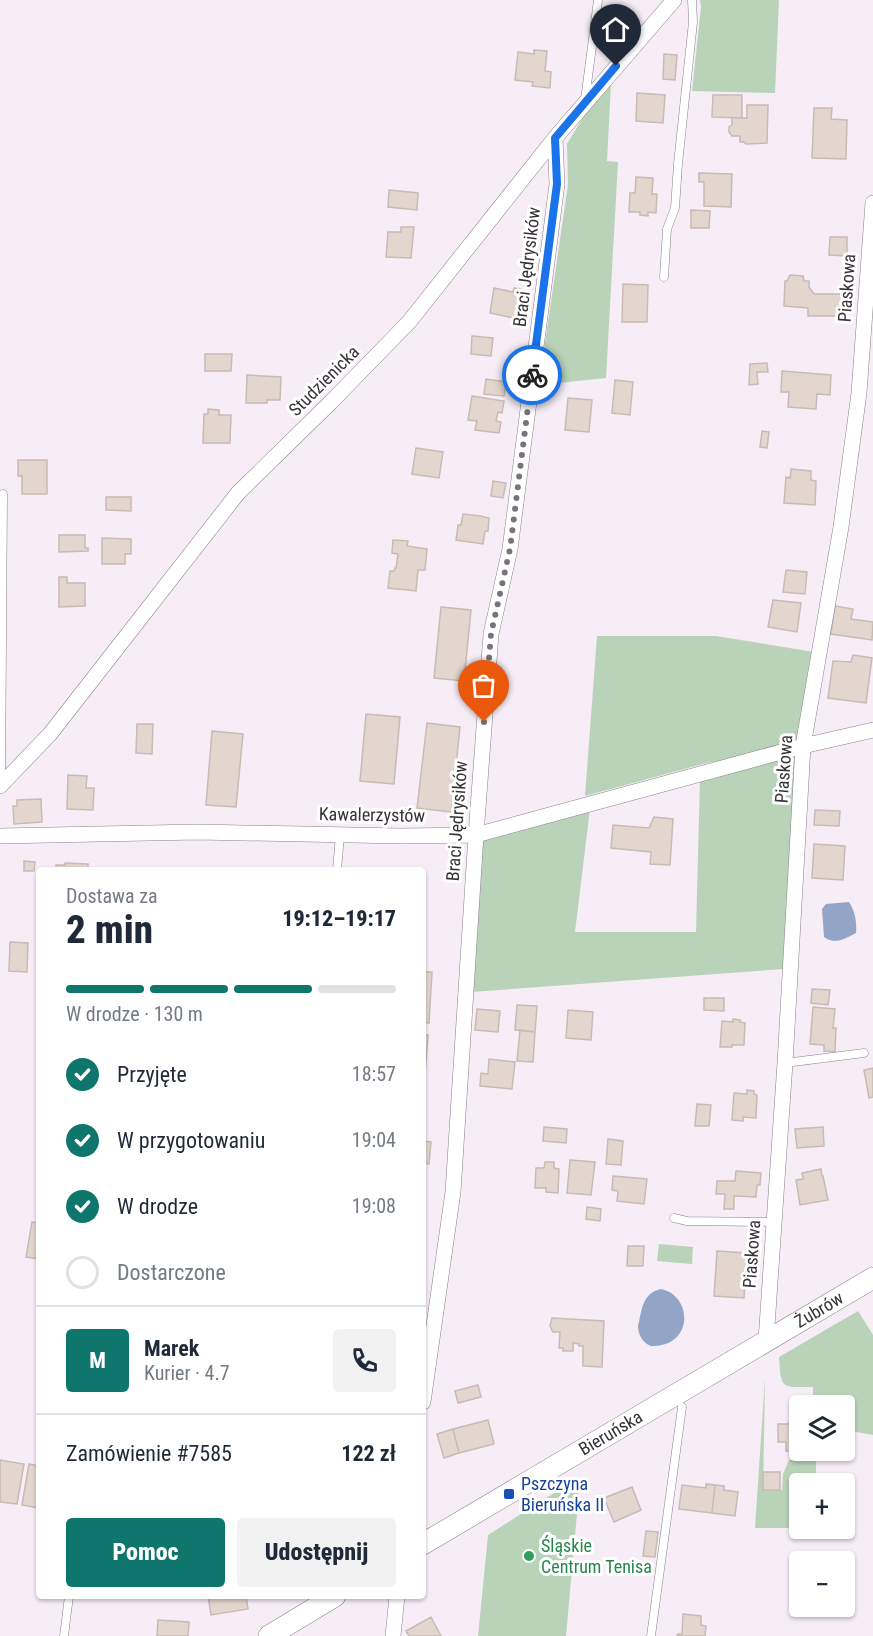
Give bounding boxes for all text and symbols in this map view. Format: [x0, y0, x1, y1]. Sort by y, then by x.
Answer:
pin [590, 4, 641, 66]
icon: home [599, 13, 632, 46]
street label: Braci Jędrysików [509, 206, 544, 328]
street label: Piaskowa [834, 253, 859, 323]
street label: Studzienicka [284, 341, 363, 420]
courier [502, 345, 562, 405]
icon: bike [516, 359, 549, 392]
pin [458, 660, 509, 722]
icon: bag [467, 669, 500, 702]
street label: Piaskowa [771, 734, 796, 804]
street label: Braci Jędrysików [442, 760, 471, 882]
street label: Kawalerzystów [319, 803, 426, 826]
text: Dostawa za [66, 884, 158, 908]
text: 19:12–19:17 [282, 906, 396, 931]
text: 2 min [66, 907, 153, 953]
text: W drodze · 130 m [66, 1002, 203, 1026]
icon: check [66, 1058, 99, 1091]
text: Przyjęte [117, 1062, 187, 1087]
text: 18:57 [352, 1062, 396, 1086]
icon: check [66, 1124, 99, 1157]
text: W przygotowaniu [117, 1128, 265, 1153]
text: 19:04 [352, 1128, 396, 1152]
icon: check [66, 1190, 99, 1223]
text: W drodze [117, 1194, 198, 1219]
text: 19:08 [352, 1194, 396, 1218]
street label: Piaskowa [739, 1219, 764, 1289]
text: Dostarczone [117, 1260, 226, 1285]
street label: Żubrów [791, 1287, 847, 1332]
button: phone [333, 1329, 396, 1392]
text: Marek [144, 1336, 199, 1361]
text: M [89, 1348, 106, 1373]
text: Kurier · 4.7 [144, 1361, 230, 1385]
map controls [789, 1395, 855, 1617]
button: layers [789, 1395, 855, 1461]
street label: Bieruńska [575, 1406, 646, 1460]
text: Zamówienie #7585 [66, 1441, 232, 1466]
text: 122 zł [341, 1441, 396, 1466]
place label: Pszczyna Bieruńska II [521, 1473, 604, 1515]
button: + [789, 1473, 855, 1539]
marker: Pszczyna Bieruńska II [502, 1487, 516, 1501]
button: Pomoc [66, 1518, 225, 1587]
button: Udostępnij [237, 1518, 396, 1587]
place label: Śląskie Centrum Tenisa [541, 1535, 652, 1577]
marker: Śląskie Centrum Tenisa [522, 1549, 536, 1563]
button: − [789, 1551, 855, 1617]

